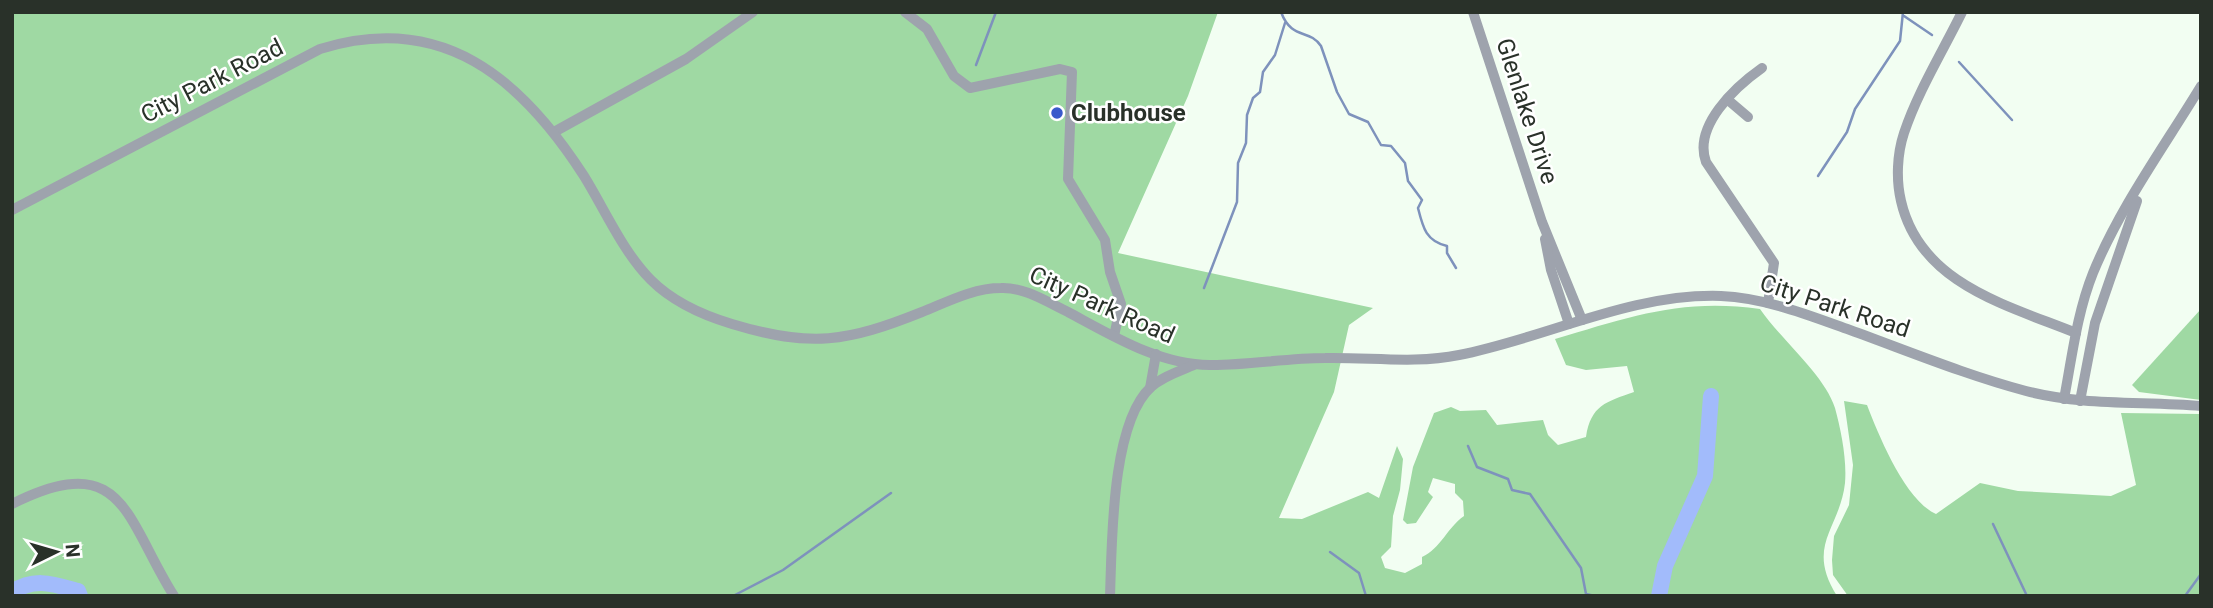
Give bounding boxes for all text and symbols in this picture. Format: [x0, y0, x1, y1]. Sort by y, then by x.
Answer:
street label: City Park Road [136, 33, 288, 129]
street label: Glenlake Drive [1490, 35, 1564, 187]
place label: Clubhouse [1071, 99, 1186, 127]
marker: Clubhouse [1049, 105, 1065, 121]
street label: City Park Road [1025, 260, 1179, 350]
street label: City Park Road [1756, 269, 1914, 343]
north arrow [21, 517, 91, 587]
text: N [60, 543, 84, 558]

